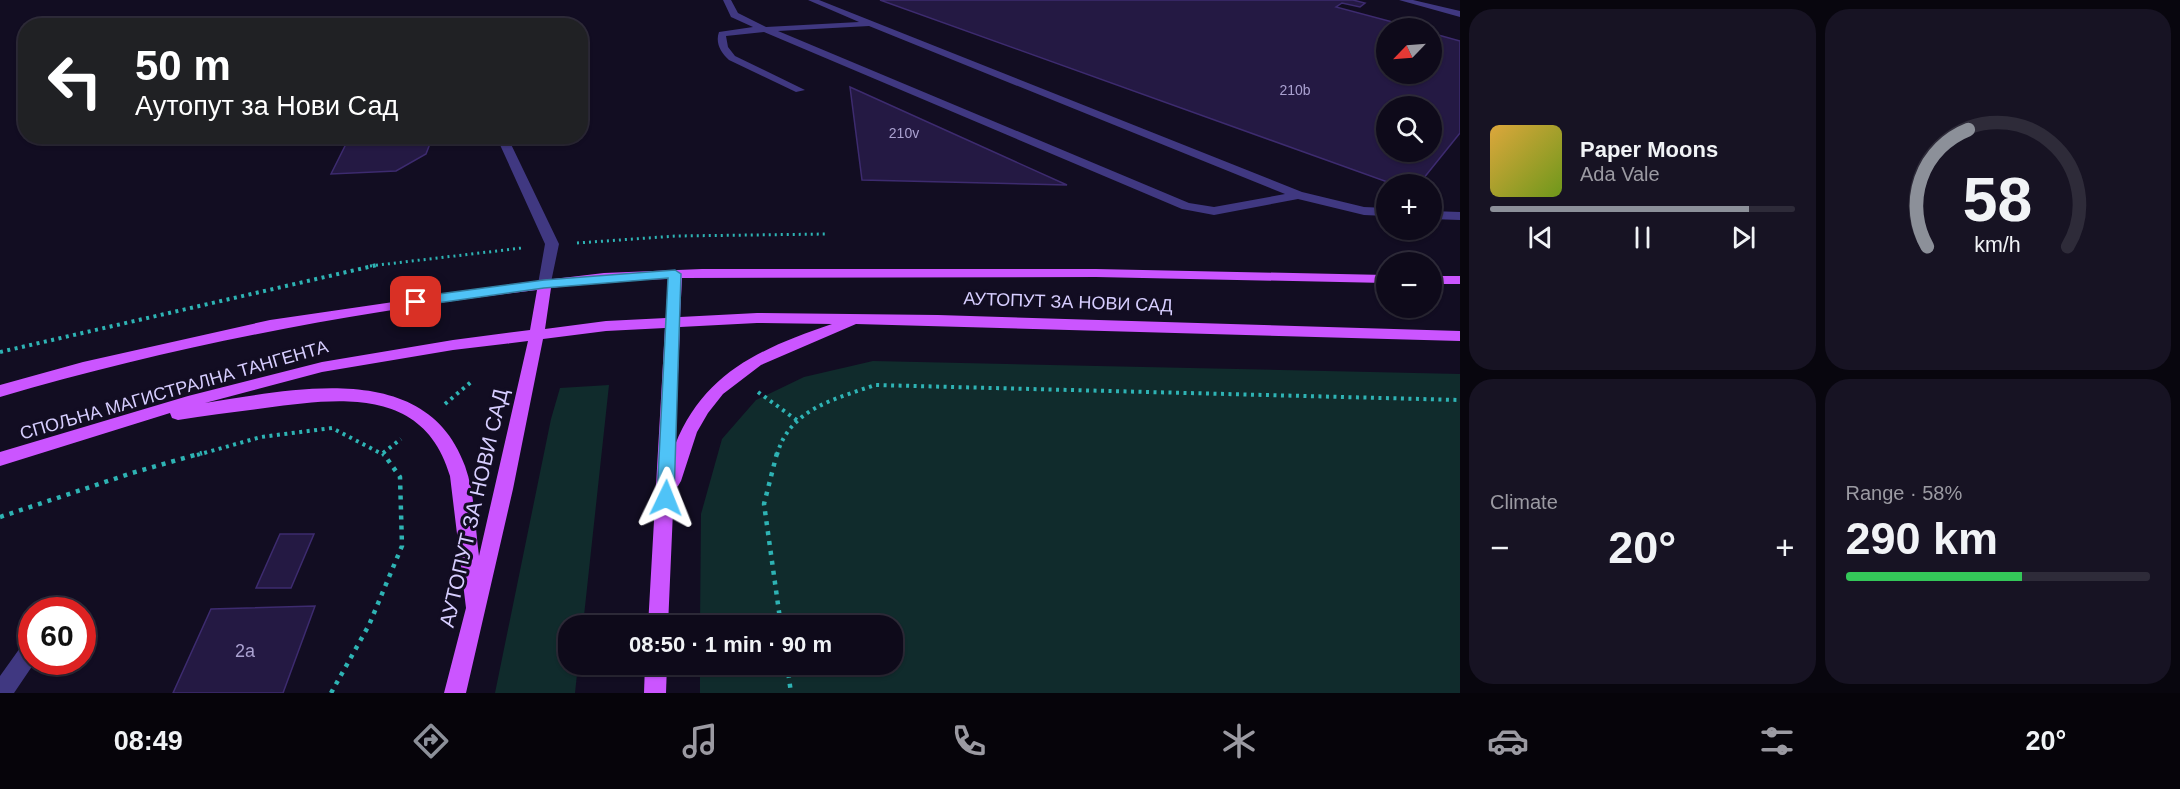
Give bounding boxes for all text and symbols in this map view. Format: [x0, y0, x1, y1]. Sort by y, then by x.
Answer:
north arrow [1376, 18, 1442, 84]
map controls [1376, 18, 1442, 318]
icon: left [36, 42, 114, 120]
text: 50 m [135, 42, 231, 89]
house number: 210b [1279, 82, 1311, 98]
text: Аутопут за Нови Сад [135, 91, 398, 121]
button: search [1376, 96, 1442, 162]
house number: 210v [889, 125, 919, 141]
text: Paper Moons [1580, 137, 1718, 162]
text: Ada Vale [1580, 163, 1660, 185]
text: 58 [1963, 165, 2032, 234]
button: + [1376, 174, 1442, 240]
icon: previous [1524, 221, 1557, 254]
icon: pause [1626, 221, 1659, 254]
icon: next [1727, 221, 1760, 254]
text: km/h [1975, 233, 2021, 257]
button: − [1376, 252, 1442, 318]
pin [390, 276, 441, 327]
icon: arrive [399, 285, 432, 318]
street label: АУТОПУТ ЗА НОВИ САД [963, 288, 1173, 316]
street label: СПОЉНА МАГИСТРАЛНА ТАНГЕНТА [18, 336, 330, 444]
street label: АУТОПУТ ЗА НОВИ САД [435, 386, 512, 630]
position arrow [634, 466, 698, 530]
text: Range · 58% [1846, 482, 1962, 504]
text: Climate [1490, 491, 1558, 513]
text: 290 km [1846, 513, 1998, 564]
text: 20° [1608, 522, 1676, 573]
text: − [1490, 529, 1509, 566]
text: + [1775, 529, 1795, 566]
speed limit sign: 60 [18, 597, 96, 675]
text: 08:50 · 1 min · 90 m [629, 632, 832, 657]
house number: 2a [235, 641, 256, 661]
icon: directions [410, 720, 452, 762]
icon: music [679, 720, 721, 762]
icon: phone [948, 720, 990, 762]
icon: climate [1218, 720, 1260, 762]
icon: car [1487, 720, 1529, 762]
icon: filters [1756, 720, 1798, 762]
text: 08:49 [114, 726, 183, 756]
text: 20° [2025, 726, 2066, 756]

